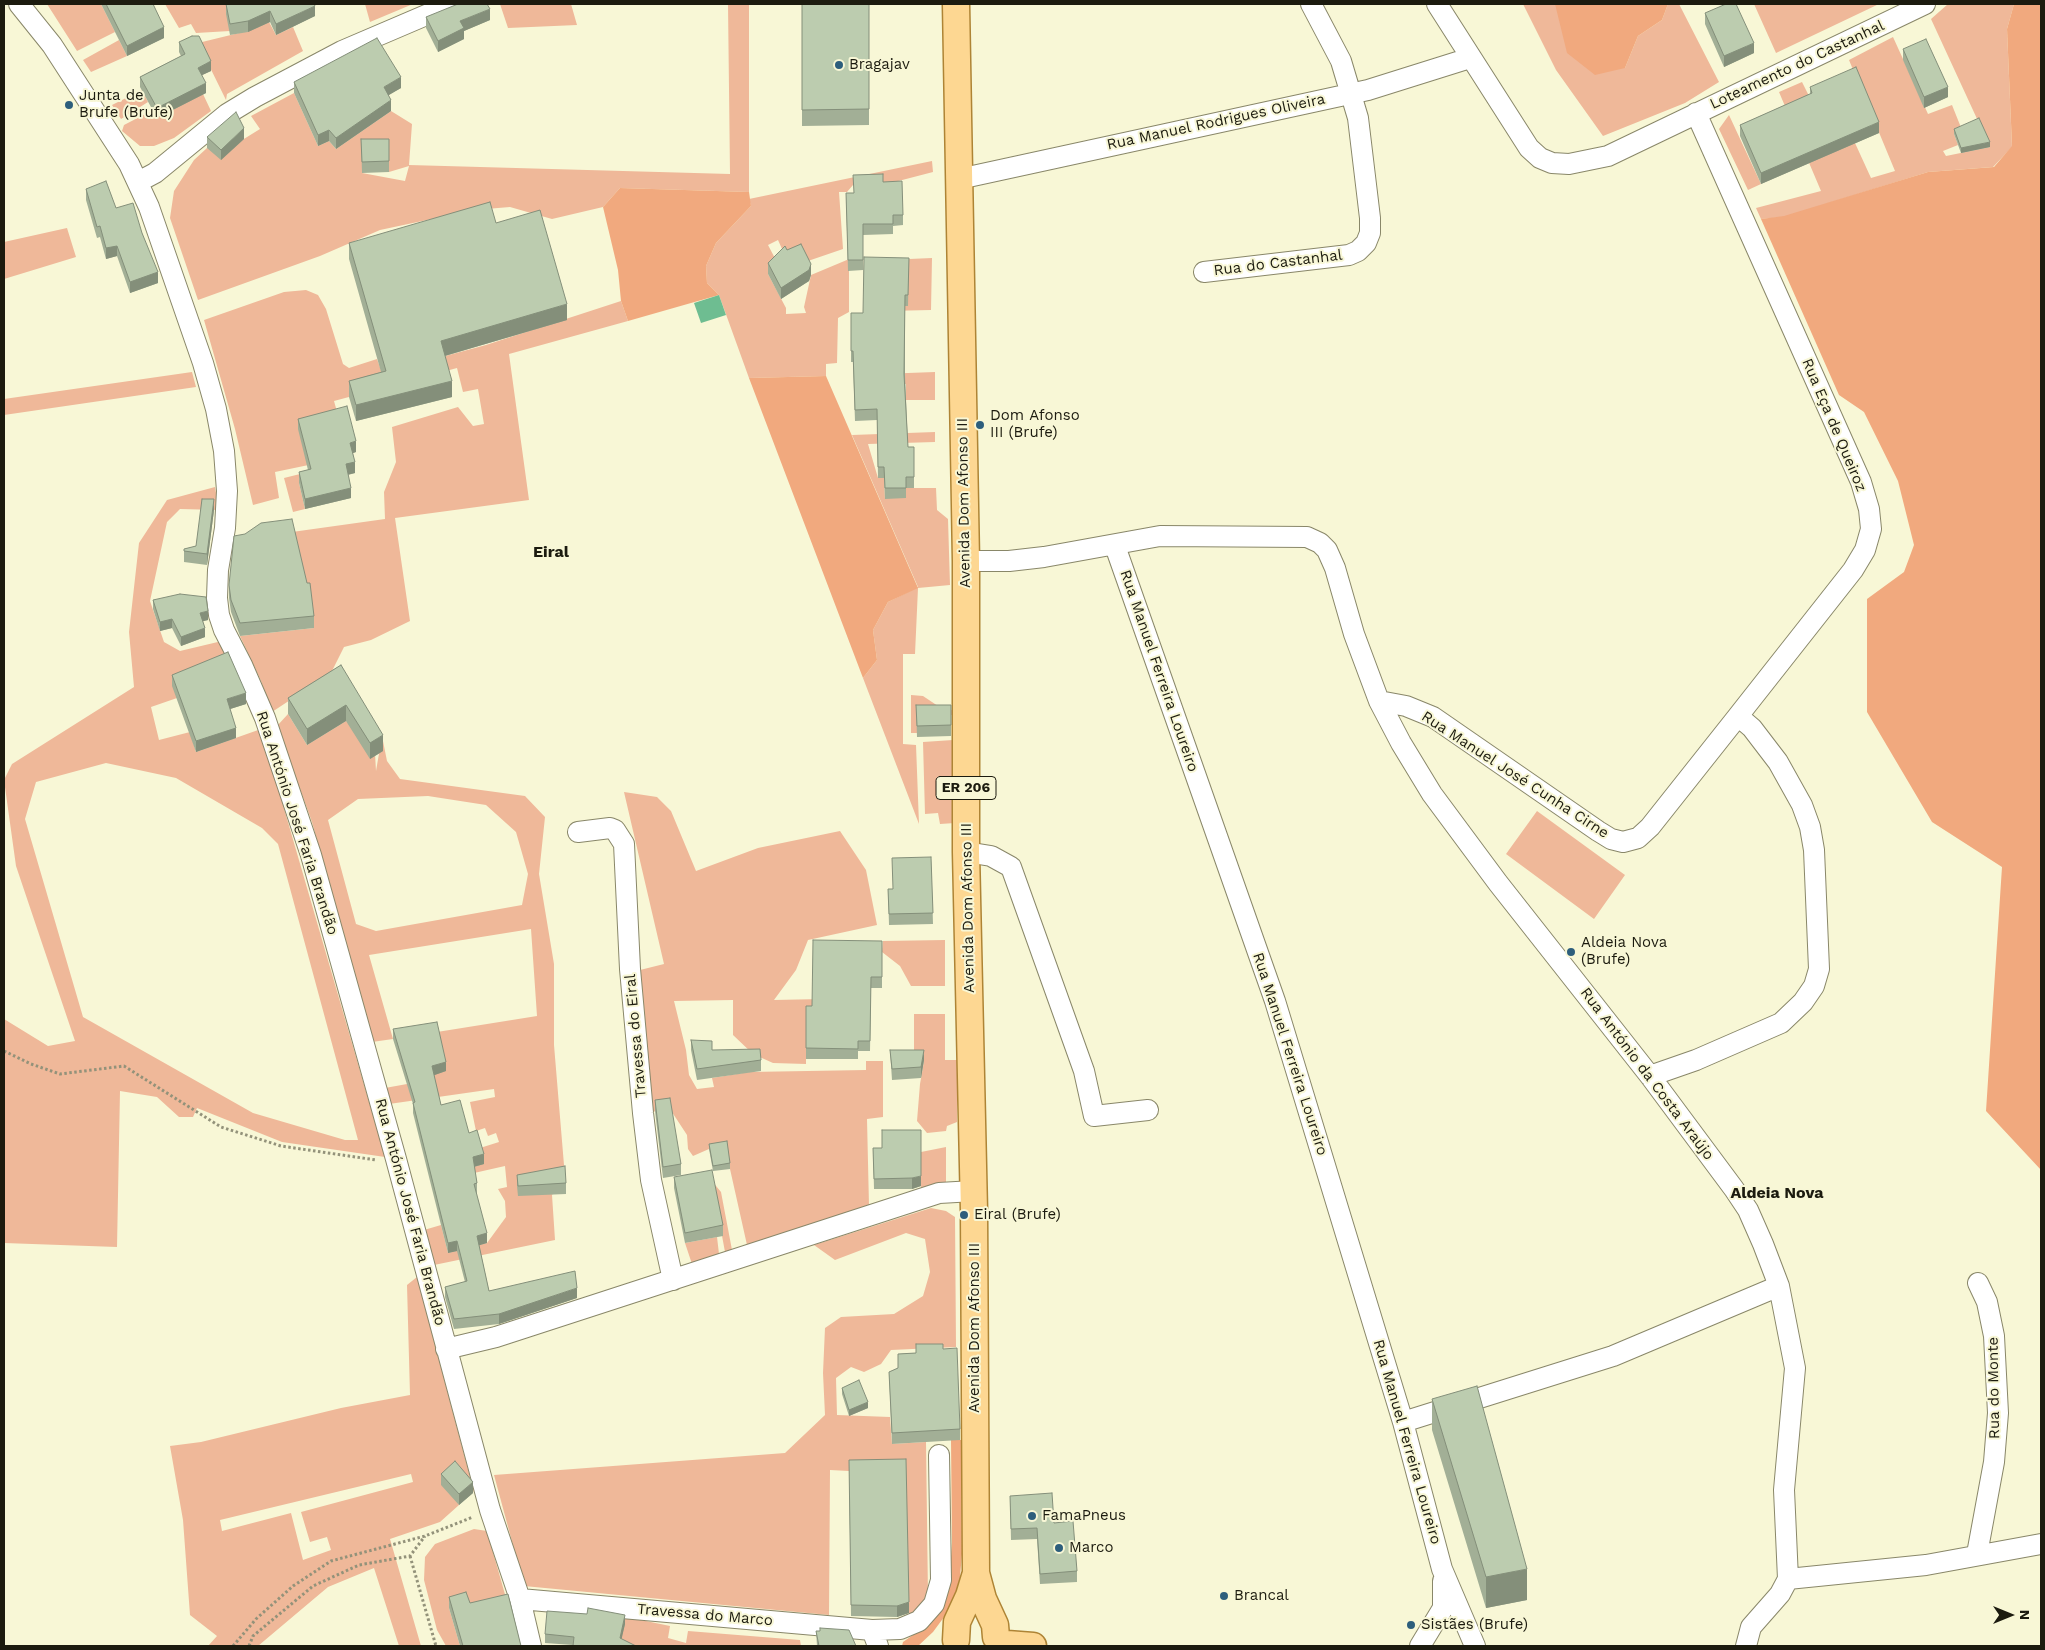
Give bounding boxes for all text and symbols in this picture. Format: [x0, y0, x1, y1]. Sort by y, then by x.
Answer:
street label: Loteamento do Castanhal [1707, 17, 1887, 113]
place label: Bragajav [849, 56, 910, 74]
marker: Bragajav [833, 59, 845, 71]
place label: Junta de Brufe (Brufe) [79, 87, 173, 122]
street label: Rua Manuel Rodrigues Oliveira [1105, 90, 1327, 154]
marker: Junta de Brufe (Brufe) [63, 99, 75, 111]
street label: Rua do Castanhal [1213, 246, 1343, 280]
street label: Rua Eça de Queiroz [1798, 356, 1870, 494]
place label: Dom Afonso III (Brufe) [990, 407, 1080, 442]
street label: Avenida Dom Afonso III [954, 418, 974, 588]
marker: Dom Afonso III (Brufe) [974, 419, 986, 431]
district label: Eiral [533, 542, 569, 562]
street label: Rua Manuel Ferreira Loureiro [1116, 568, 1202, 774]
street label: Rua Manuel José Cunha Cirne [1418, 708, 1612, 842]
street label: Rua António José Faria Brandão [252, 709, 342, 937]
road number: ER 206 [936, 776, 996, 800]
street label: Avenida Dom Afonso III [958, 823, 978, 993]
place label: Aldeia Nova (Brufe) [1581, 934, 1667, 969]
marker: Aldeia Nova (Brufe) [1565, 946, 1577, 958]
street label: Rua Manuel Ferreira Loureiro [1249, 950, 1331, 1158]
street label: Travessa do Eiral [622, 973, 650, 1099]
street label: Rua António da Costa Araújo [1576, 984, 1718, 1164]
street label: Rua António José Faria Brandão [371, 1096, 449, 1328]
district label: Aldeia Nova [1730, 1183, 1824, 1203]
place label: Eiral (Brufe) [974, 1206, 1061, 1224]
marker: Eiral (Brufe) [958, 1209, 970, 1221]
street label: Avenida Dom Afonso III [966, 1243, 984, 1413]
street label: Rua Manuel Ferreira Loureiro [1369, 1337, 1445, 1547]
street label: Rua do Monte [1984, 1337, 2004, 1439]
place label: FamaPneus [1042, 1507, 1126, 1525]
marker: FamaPneus [1026, 1510, 1038, 1522]
place label: Marco [1069, 1539, 1113, 1557]
marker: Marco [1053, 1542, 1065, 1554]
place label: Brancal [1234, 1587, 1289, 1605]
marker: Brancal [1218, 1590, 1230, 1602]
north arrow [1985, 1590, 2035, 1640]
street label: Travessa do Marco [636, 1600, 774, 1630]
text: N [2017, 1610, 2033, 1620]
place label: Sistães (Brufe) [1421, 1616, 1528, 1634]
marker: Sistães (Brufe) [1405, 1619, 1417, 1631]

